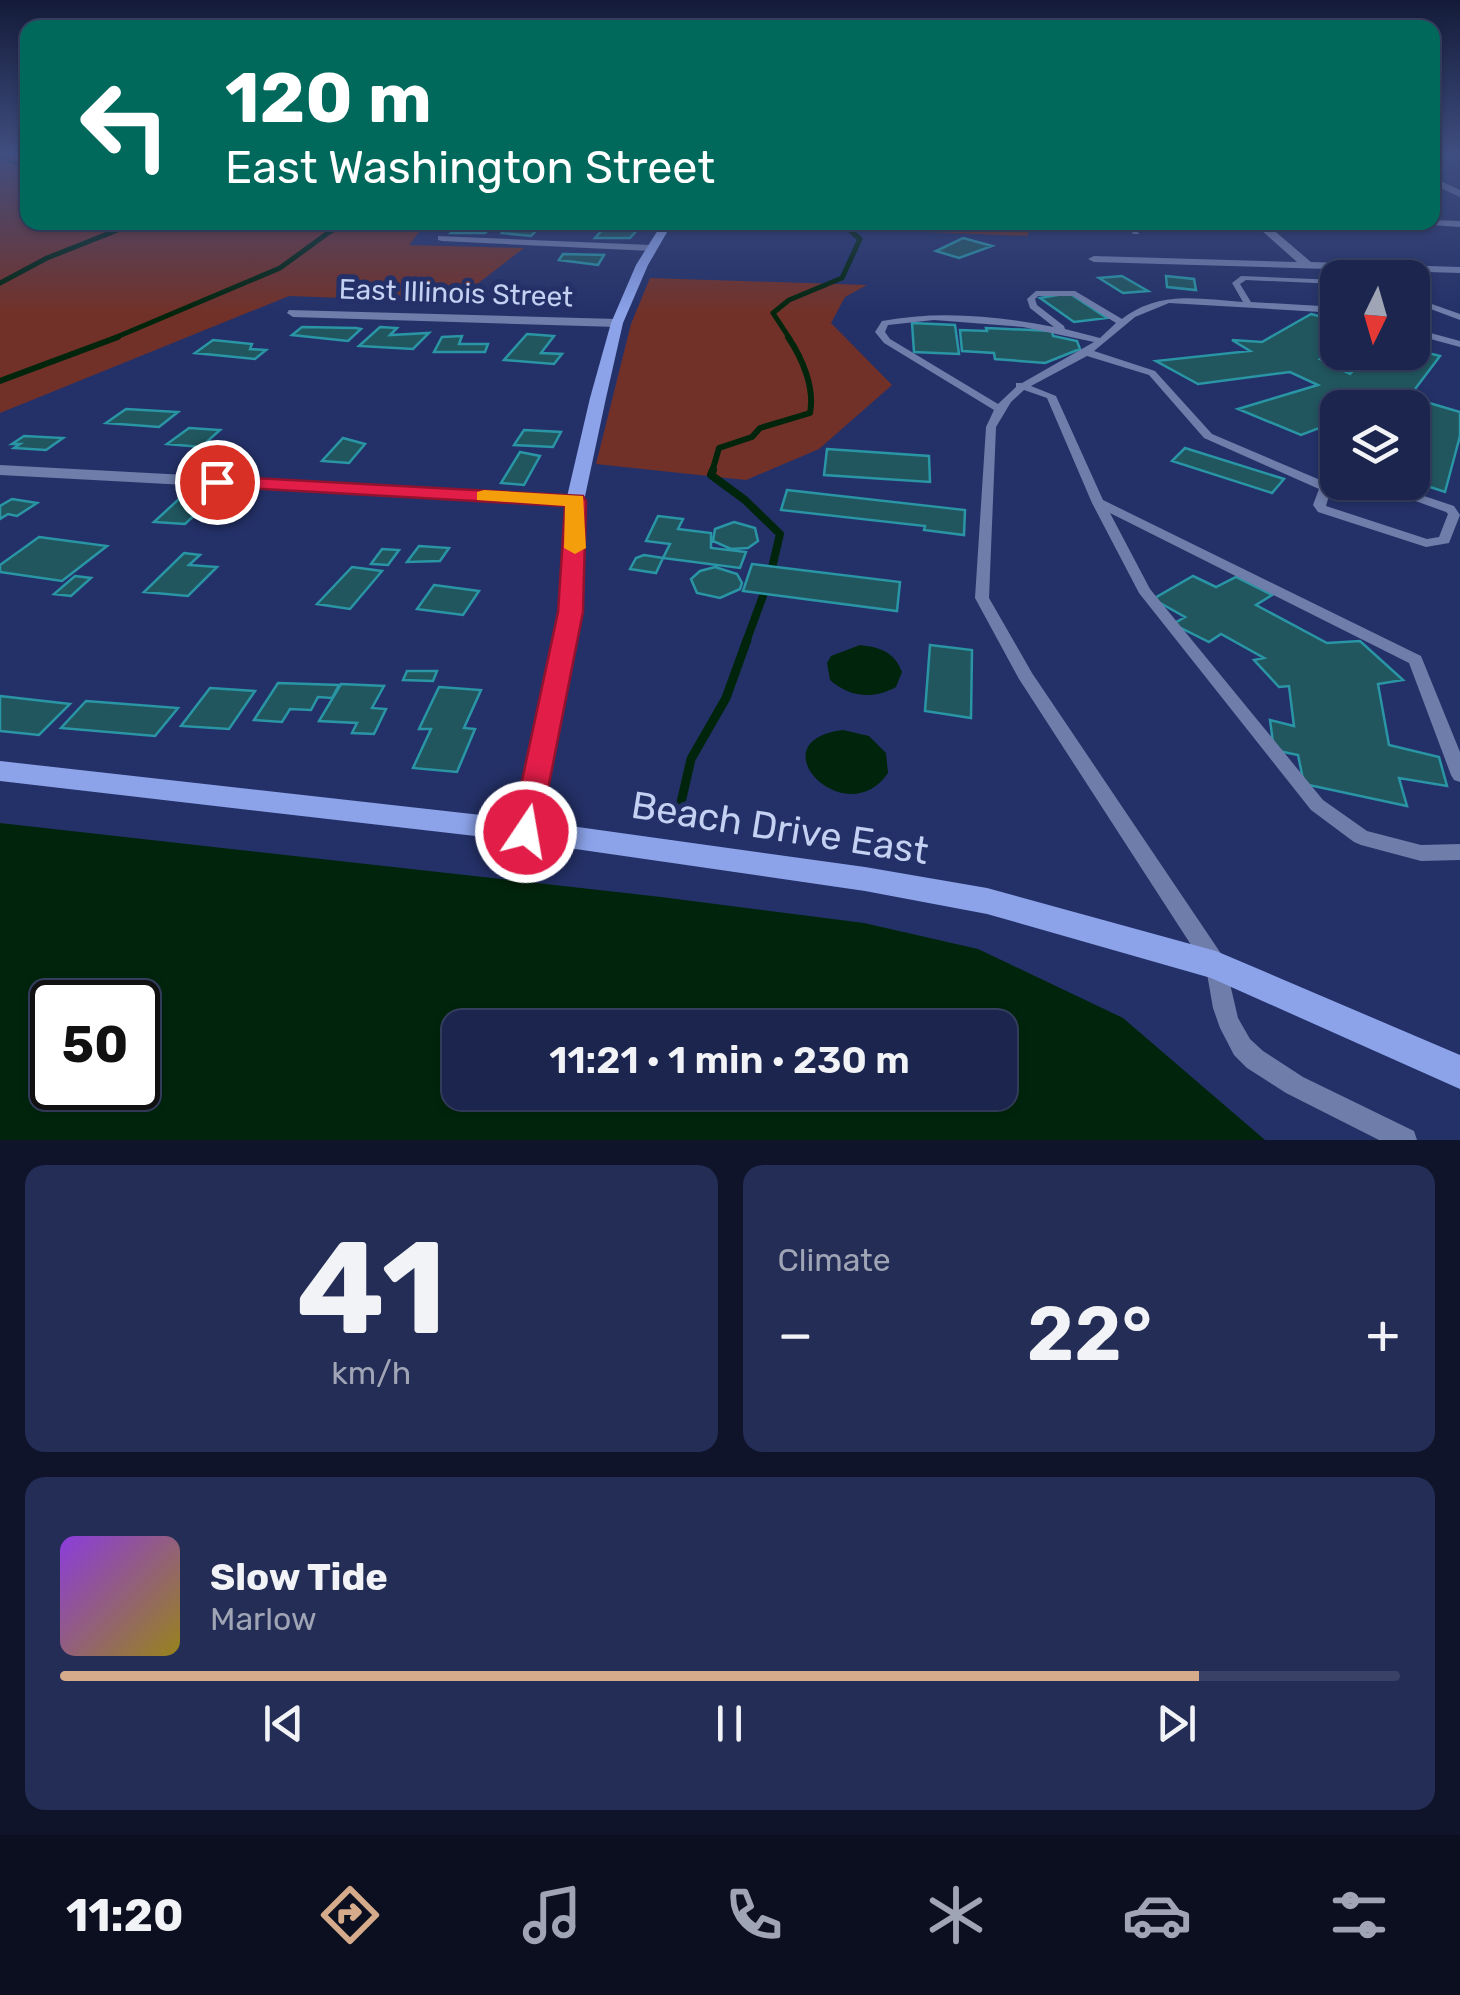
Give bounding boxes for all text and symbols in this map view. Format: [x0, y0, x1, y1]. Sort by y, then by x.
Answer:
text: 120 m [225, 57, 432, 140]
icon: left [60, 60, 190, 190]
text: East Washington Street [225, 141, 715, 194]
north arrow [1320, 260, 1430, 370]
map controls [1320, 260, 1430, 500]
street label: East Illinois Street [338, 272, 574, 314]
button: layers [1320, 390, 1430, 500]
pin [175, 440, 260, 525]
icon: arrive [190, 455, 245, 510]
position arrow [474, 780, 578, 884]
street label: Beach Drive East [628, 782, 932, 874]
speed limit sign: 50 [30, 980, 160, 1110]
text: 11:21 · 1 min · 230 m [549, 1037, 910, 1083]
text: 41 [296, 1211, 446, 1366]
text: Climate [778, 1241, 891, 1279]
text: 22° [1027, 1290, 1152, 1379]
text: − [778, 1302, 813, 1367]
text: + [1366, 1302, 1400, 1367]
text: km/h [331, 1354, 411, 1392]
text: Slow Tide [210, 1554, 388, 1600]
text: Marlow [210, 1600, 317, 1638]
icon: previous [256, 1696, 311, 1751]
icon: pause [702, 1696, 757, 1751]
icon: next [1149, 1696, 1204, 1751]
icon: directions [315, 1880, 385, 1950]
icon: music [517, 1880, 587, 1950]
icon: phone [719, 1880, 789, 1950]
icon: climate [921, 1880, 991, 1950]
icon: car [1122, 1880, 1192, 1950]
icon: filters [1324, 1880, 1394, 1950]
text: 11:20 [66, 1889, 184, 1942]

